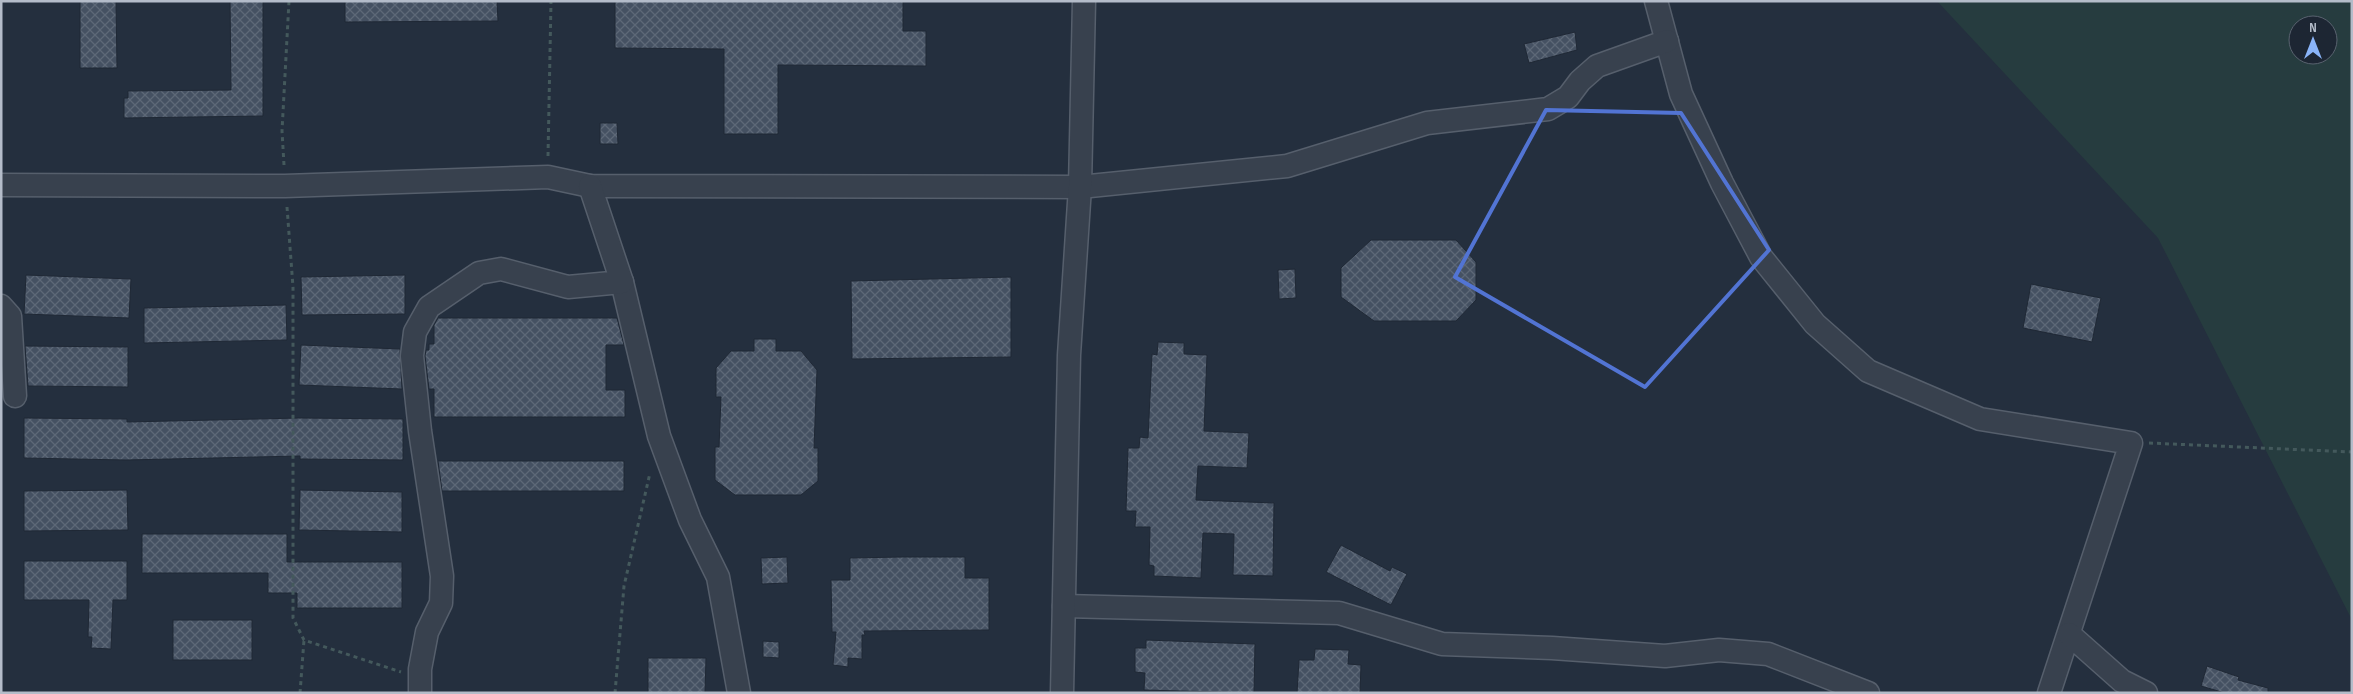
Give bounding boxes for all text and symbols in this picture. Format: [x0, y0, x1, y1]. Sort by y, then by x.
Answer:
north arrow [2288, 15, 2338, 65]
text: N [2309, 19, 2317, 36]

